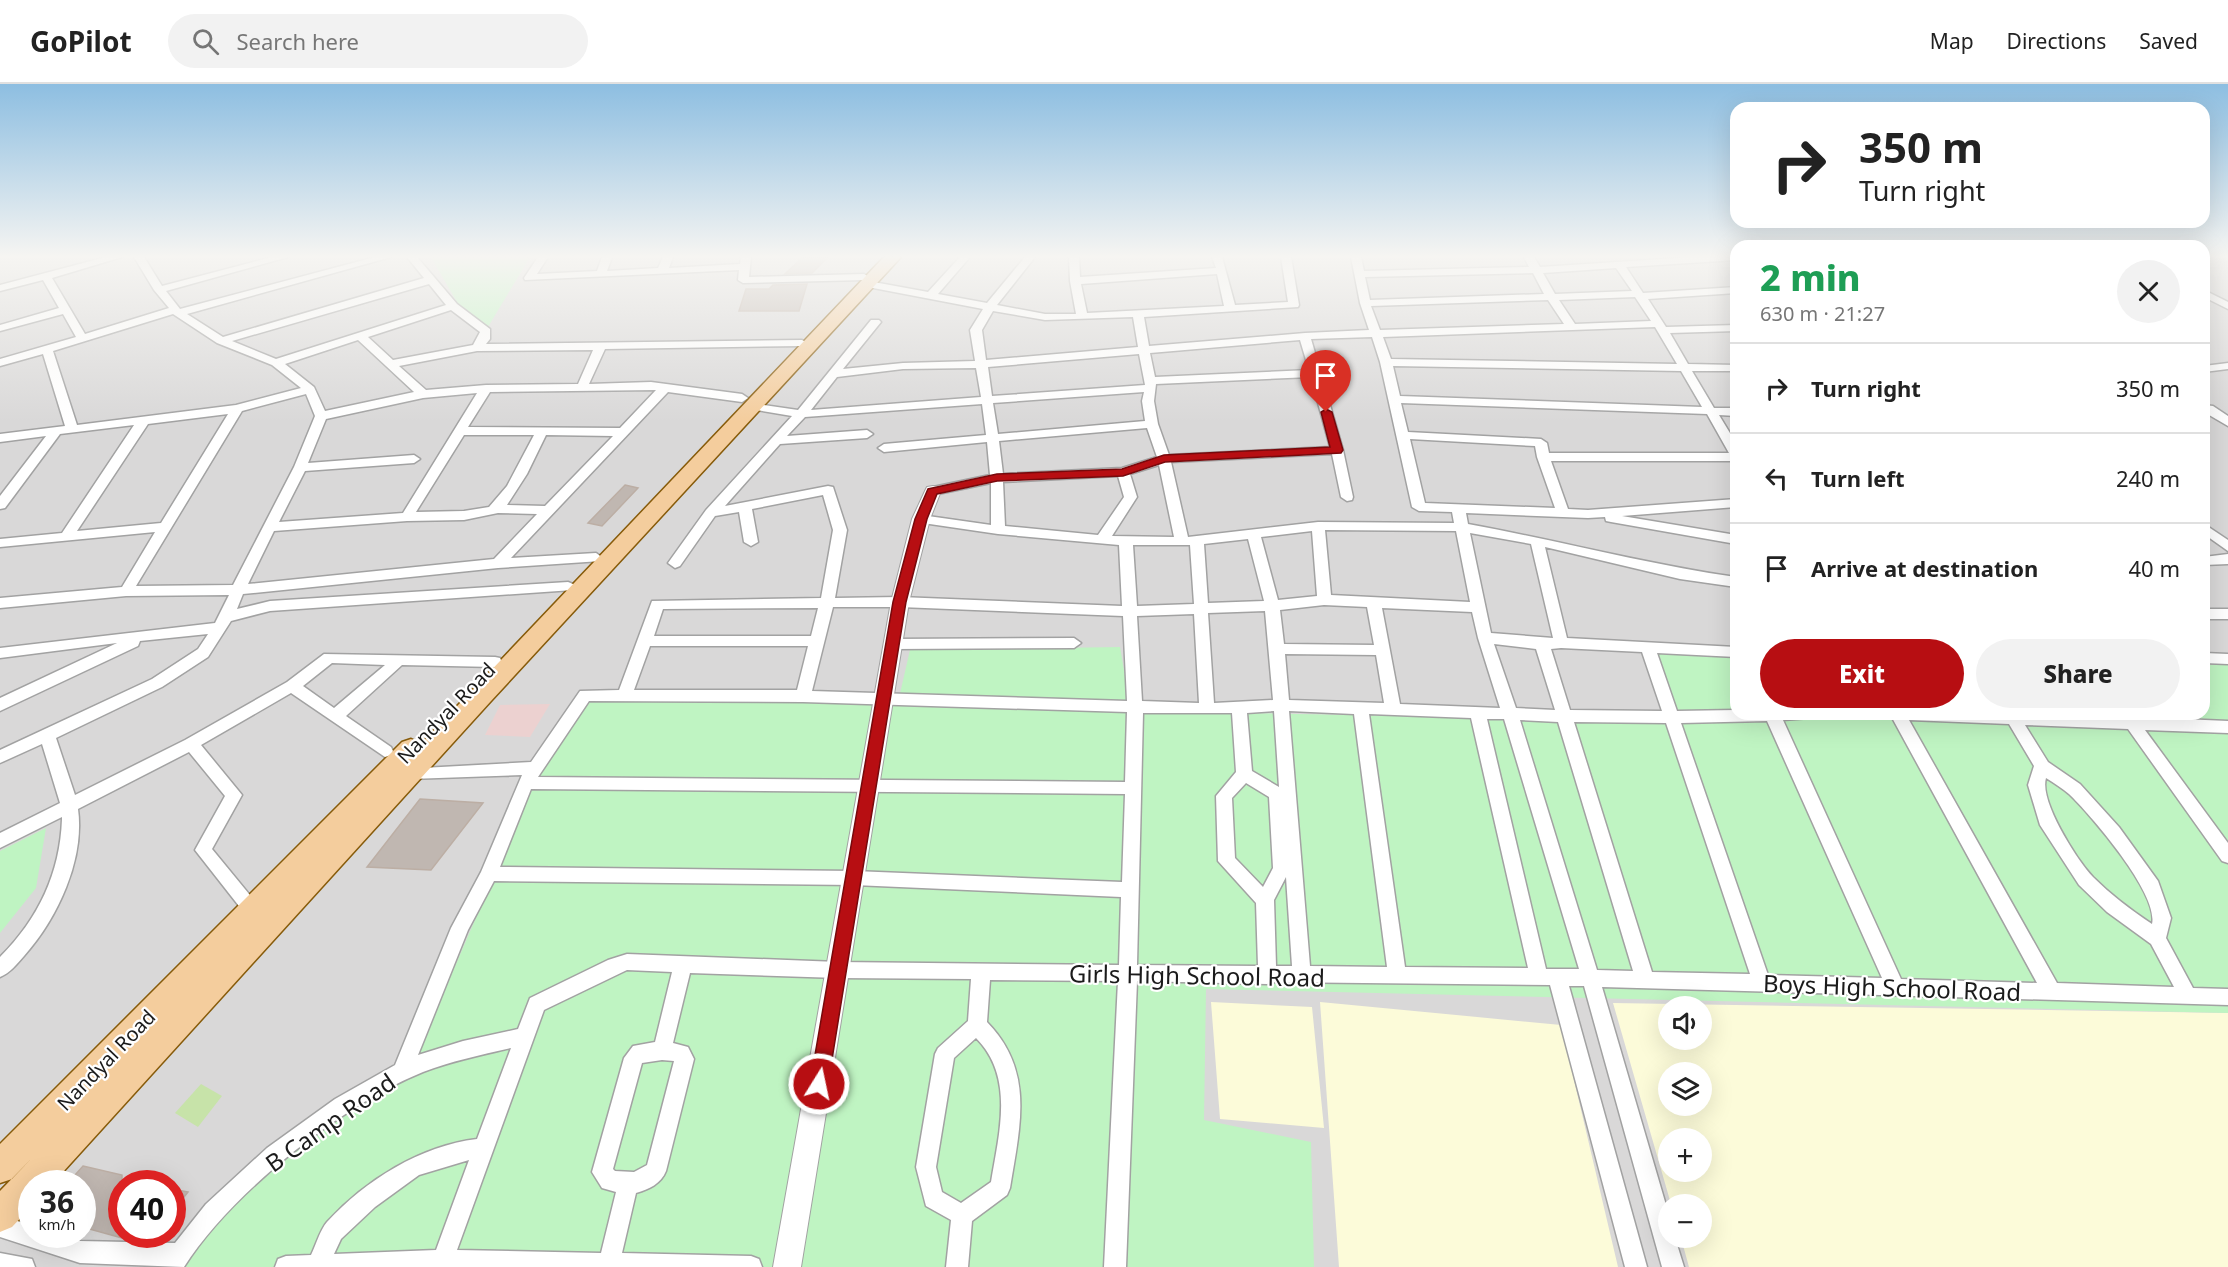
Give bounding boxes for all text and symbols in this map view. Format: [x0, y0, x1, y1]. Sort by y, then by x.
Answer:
search box [168, 14, 588, 68]
text: GoPilot [30, 22, 132, 60]
icon: search [189, 25, 222, 58]
text: Search here [237, 26, 359, 56]
text: Map [1930, 27, 1974, 55]
text: Directions [2007, 27, 2106, 55]
text: Saved [2139, 27, 2198, 55]
text: 350 m [1859, 118, 1983, 175]
icon: right [1760, 126, 1838, 204]
text: Turn right [1859, 172, 1985, 209]
text: 2 min [1760, 253, 1861, 302]
button: close [2117, 260, 2180, 323]
text: 630 m · 21:27 [1760, 300, 1885, 327]
pin [1300, 350, 1351, 412]
icon: arrive [1309, 359, 1342, 392]
icon: right [1760, 372, 1793, 405]
text: Turn right [1811, 373, 1921, 403]
text: 350 m [2116, 373, 2180, 403]
icon: left [1760, 462, 1793, 495]
text: Turn left [1811, 463, 1905, 493]
text: 240 m [2116, 463, 2180, 493]
icon: arrive [1760, 552, 1793, 585]
text: Arrive at destination [1811, 553, 2038, 583]
text: 40 m [2129, 553, 2180, 583]
button: Exit [1760, 639, 1964, 708]
button: Share [1976, 639, 2180, 708]
street label: Nandyal Road [391, 657, 501, 769]
street label: Girls High School Road [1069, 956, 1325, 994]
street label: Boys High School Road [1762, 966, 2022, 1008]
map controls [1658, 996, 1712, 1248]
button: sound [1658, 996, 1712, 1050]
street label: Nandyal Road [51, 1004, 161, 1116]
position arrow [787, 1052, 851, 1116]
button: layers [1658, 1062, 1712, 1116]
street label: B Camp Road [258, 1065, 402, 1179]
button: + [1658, 1128, 1712, 1182]
speed limit sign: 40 [108, 1170, 186, 1248]
text: 36 [40, 1181, 74, 1222]
button: − [1658, 1194, 1712, 1248]
text: km/h [39, 1214, 75, 1234]

